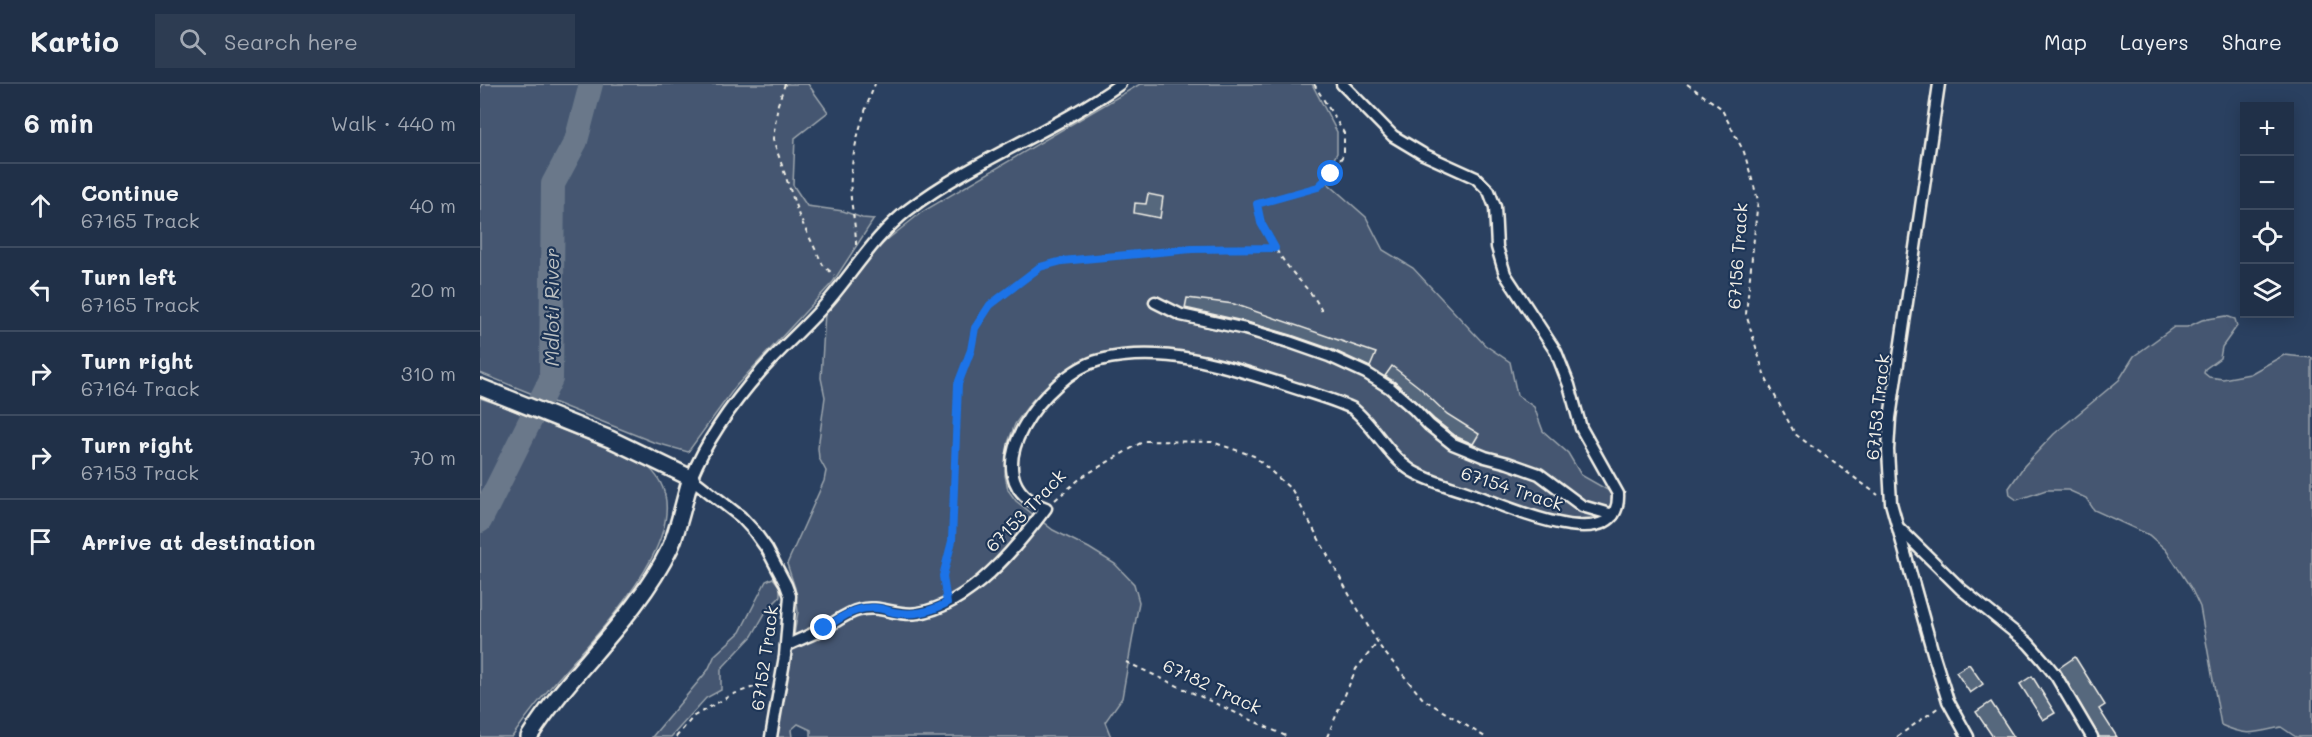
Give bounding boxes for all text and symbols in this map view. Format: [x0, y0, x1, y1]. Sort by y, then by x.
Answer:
search box [155, 14, 575, 68]
text: Kartio [30, 23, 119, 59]
icon: search [176, 25, 209, 58]
text: Search here [224, 27, 358, 56]
text: Map [2044, 28, 2087, 55]
text: Layers [2120, 28, 2189, 55]
text: Share [2222, 28, 2282, 55]
map controls [2240, 102, 2294, 318]
button: + [2240, 102, 2294, 156]
text: 6 min [24, 106, 93, 140]
text: Walk · 440 m [331, 110, 456, 136]
button: − [2240, 156, 2294, 210]
route start [1317, 160, 1343, 186]
text: Continue [81, 178, 179, 207]
icon: ahead [24, 189, 57, 222]
text: 40 m [410, 192, 456, 218]
street label: 67156 Track [1721, 202, 1753, 310]
text: 67165 Track [81, 207, 199, 233]
button: locate [2240, 210, 2294, 264]
water label: Mdloti River [538, 248, 564, 366]
text: Turn left [81, 262, 177, 291]
button: layers [2240, 264, 2294, 318]
icon: left [24, 273, 57, 306]
text: 20 m [410, 276, 456, 302]
text: 67165 Track [81, 291, 199, 317]
text: Turn right [81, 346, 193, 375]
street label: 67153 Track [1860, 353, 1894, 461]
icon: right [24, 357, 57, 390]
text: 310 m [401, 360, 456, 386]
text: 67164 Track [81, 375, 199, 401]
text: Turn right [81, 430, 193, 459]
icon: right [24, 441, 57, 474]
text: 70 m [410, 444, 456, 470]
text: 67153 Track [81, 459, 199, 485]
street label: 67154 Track [1458, 460, 1567, 516]
street label: 67153 Track [980, 464, 1071, 557]
icon: arrive [24, 525, 57, 558]
text: Arrive at destination [81, 527, 316, 556]
street label: 67152 Track [745, 604, 783, 712]
route end [810, 614, 836, 640]
street label: 67182 Track [1159, 653, 1266, 719]

